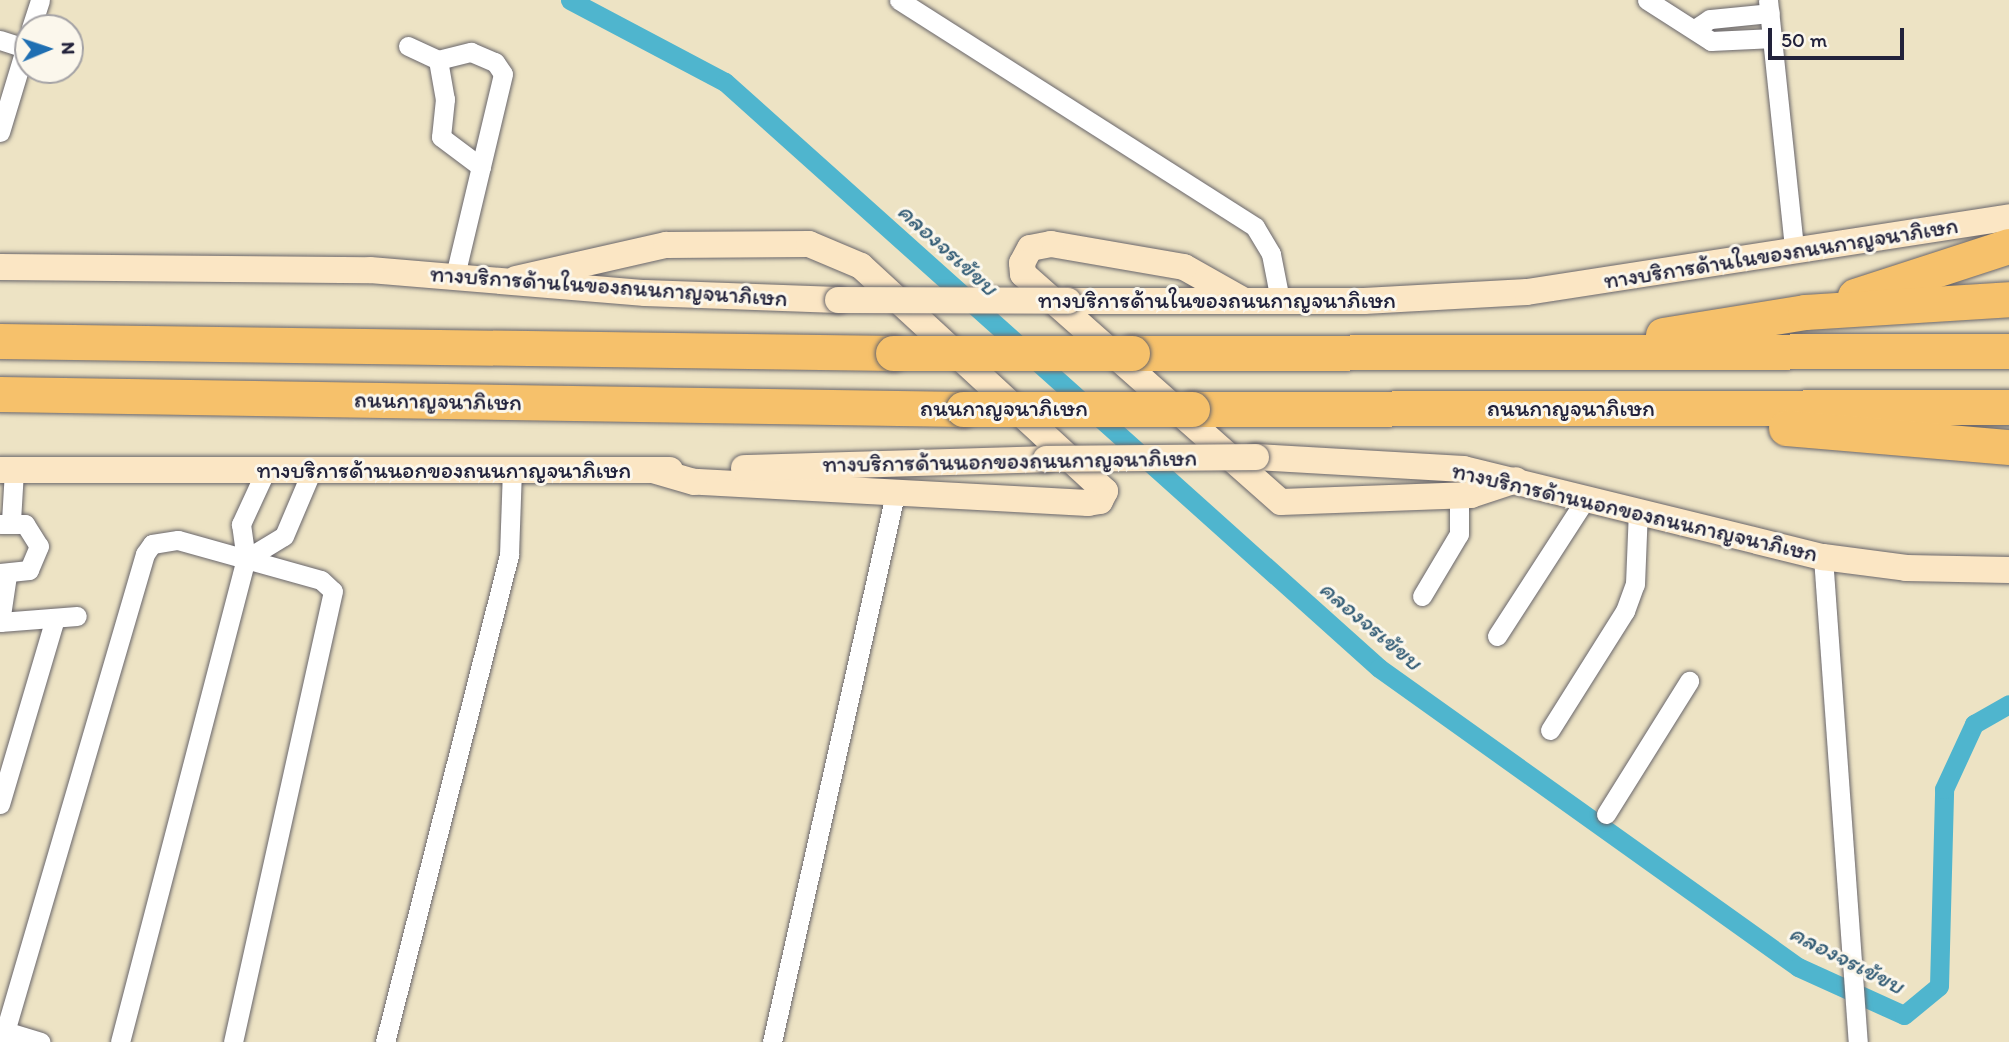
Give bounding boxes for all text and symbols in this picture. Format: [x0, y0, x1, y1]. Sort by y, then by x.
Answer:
north arrow [14, 14, 84, 84]
scale bar [1771, 14, 1908, 58]
text: 50 m [1781, 27, 1827, 52]
text: N [57, 42, 80, 55]
water label: คลองจรเข้ขบ [892, 197, 1004, 301]
street label: ทางบริการด้านในของถนนกาญจนาภิเษก [1602, 211, 1960, 295]
street label: ทางบริการด้านในของถนนกาญจนาภิเษก [429, 260, 789, 312]
street label: ทางบริการด้านในของถนนกาญจนาภิเษก [1038, 286, 1396, 314]
street label: ถนนกาญจนาภิเษก [354, 386, 522, 416]
street label: ถนนกาญจนาภิเษก [920, 394, 1088, 422]
street label: ถนนกาญจนาภิเษก [1487, 394, 1655, 422]
street label: ทางบริการด้านนอกของถนนกาญจนาภิเษก [823, 444, 1197, 478]
street label: ทางบริการด้านนอกของถนนกาญจนาภิเษก [257, 456, 631, 484]
street label: ทางบริการด้านนอกของถนนกาญจนาภิเษก [1449, 456, 1821, 568]
water label: คลองจรเข้ขบ [1314, 574, 1428, 676]
water label: คลองจรเข้ขบ [1785, 918, 1909, 1000]

